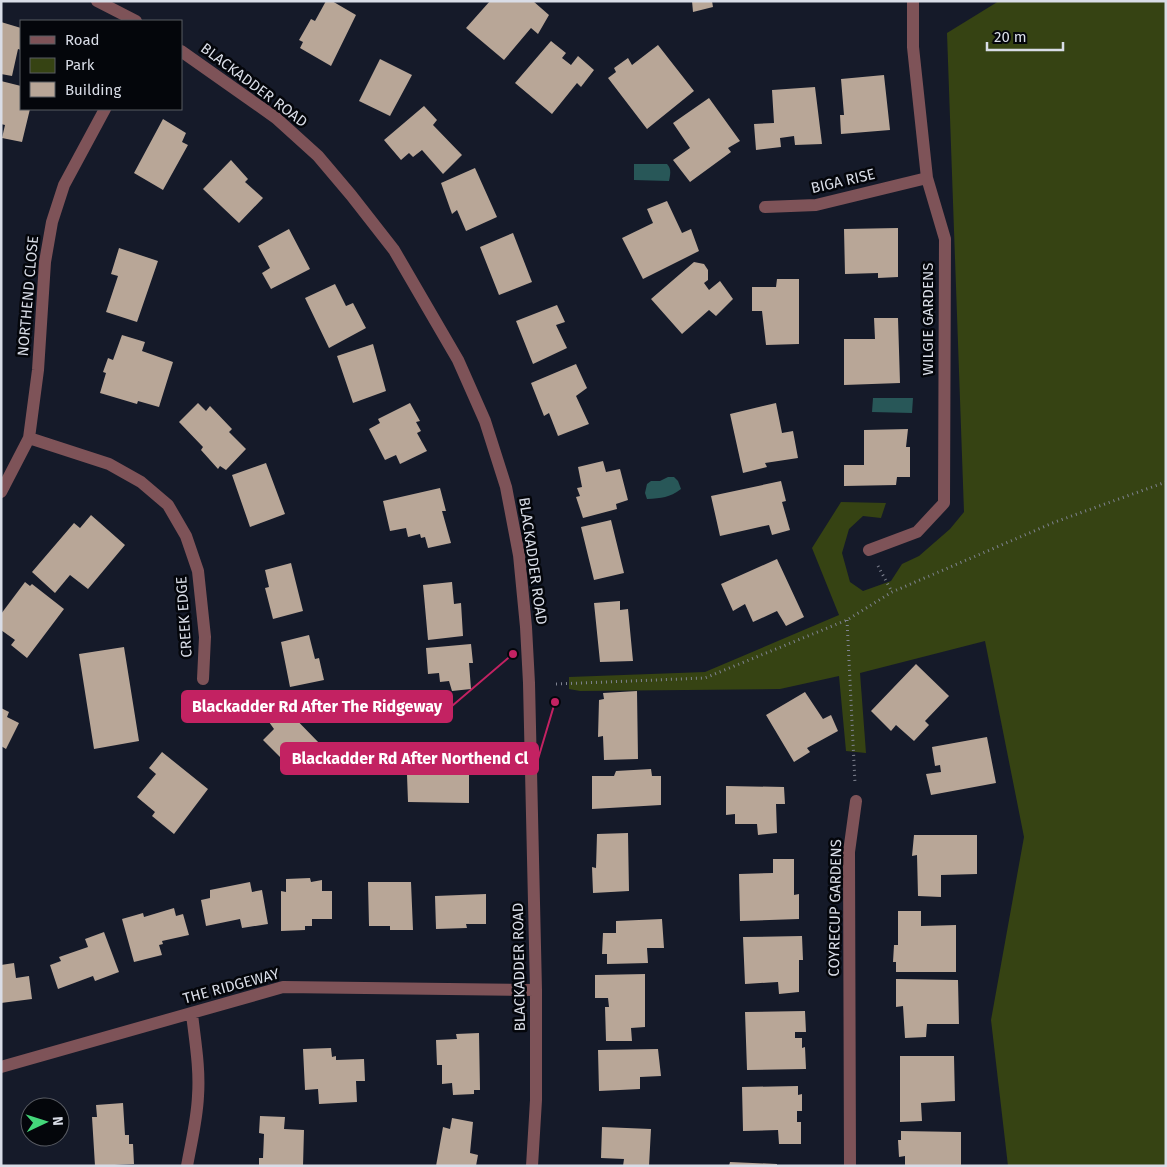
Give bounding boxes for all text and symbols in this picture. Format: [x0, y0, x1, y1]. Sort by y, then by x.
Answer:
legend [20, 20, 182, 110]
scale bar [987, 20, 1063, 52]
text: 20 m [994, 28, 1027, 46]
text: Road [65, 31, 100, 49]
street label: BLACKADDER ROAD [197, 39, 311, 131]
text: Park [65, 56, 95, 74]
text: Building [65, 81, 121, 99]
street label: BIGA RISE [809, 165, 877, 197]
street label: NORTHEND CLOSE [14, 235, 42, 357]
street label: WILGIE GARDENS [919, 263, 937, 375]
street label: BLACKADDER ROAD [515, 496, 551, 626]
street label: CREEK EDGE [172, 576, 196, 658]
callout: Blackadder Rd After The Ridgeway [182, 691, 452, 722]
text: Blackadder Rd After The Ridgeway [192, 697, 443, 716]
callout: Blackadder Rd After Northend Cl [281, 743, 538, 774]
text: Blackadder Rd After Northend Cl [292, 749, 529, 768]
street label: COYRECUP GARDENS [825, 839, 845, 977]
street label: BLACKADDER ROAD [509, 903, 529, 1031]
street label: THE RIDGEWAY [181, 964, 282, 1008]
north arrow [20, 1097, 70, 1147]
text: N [49, 1116, 66, 1126]

